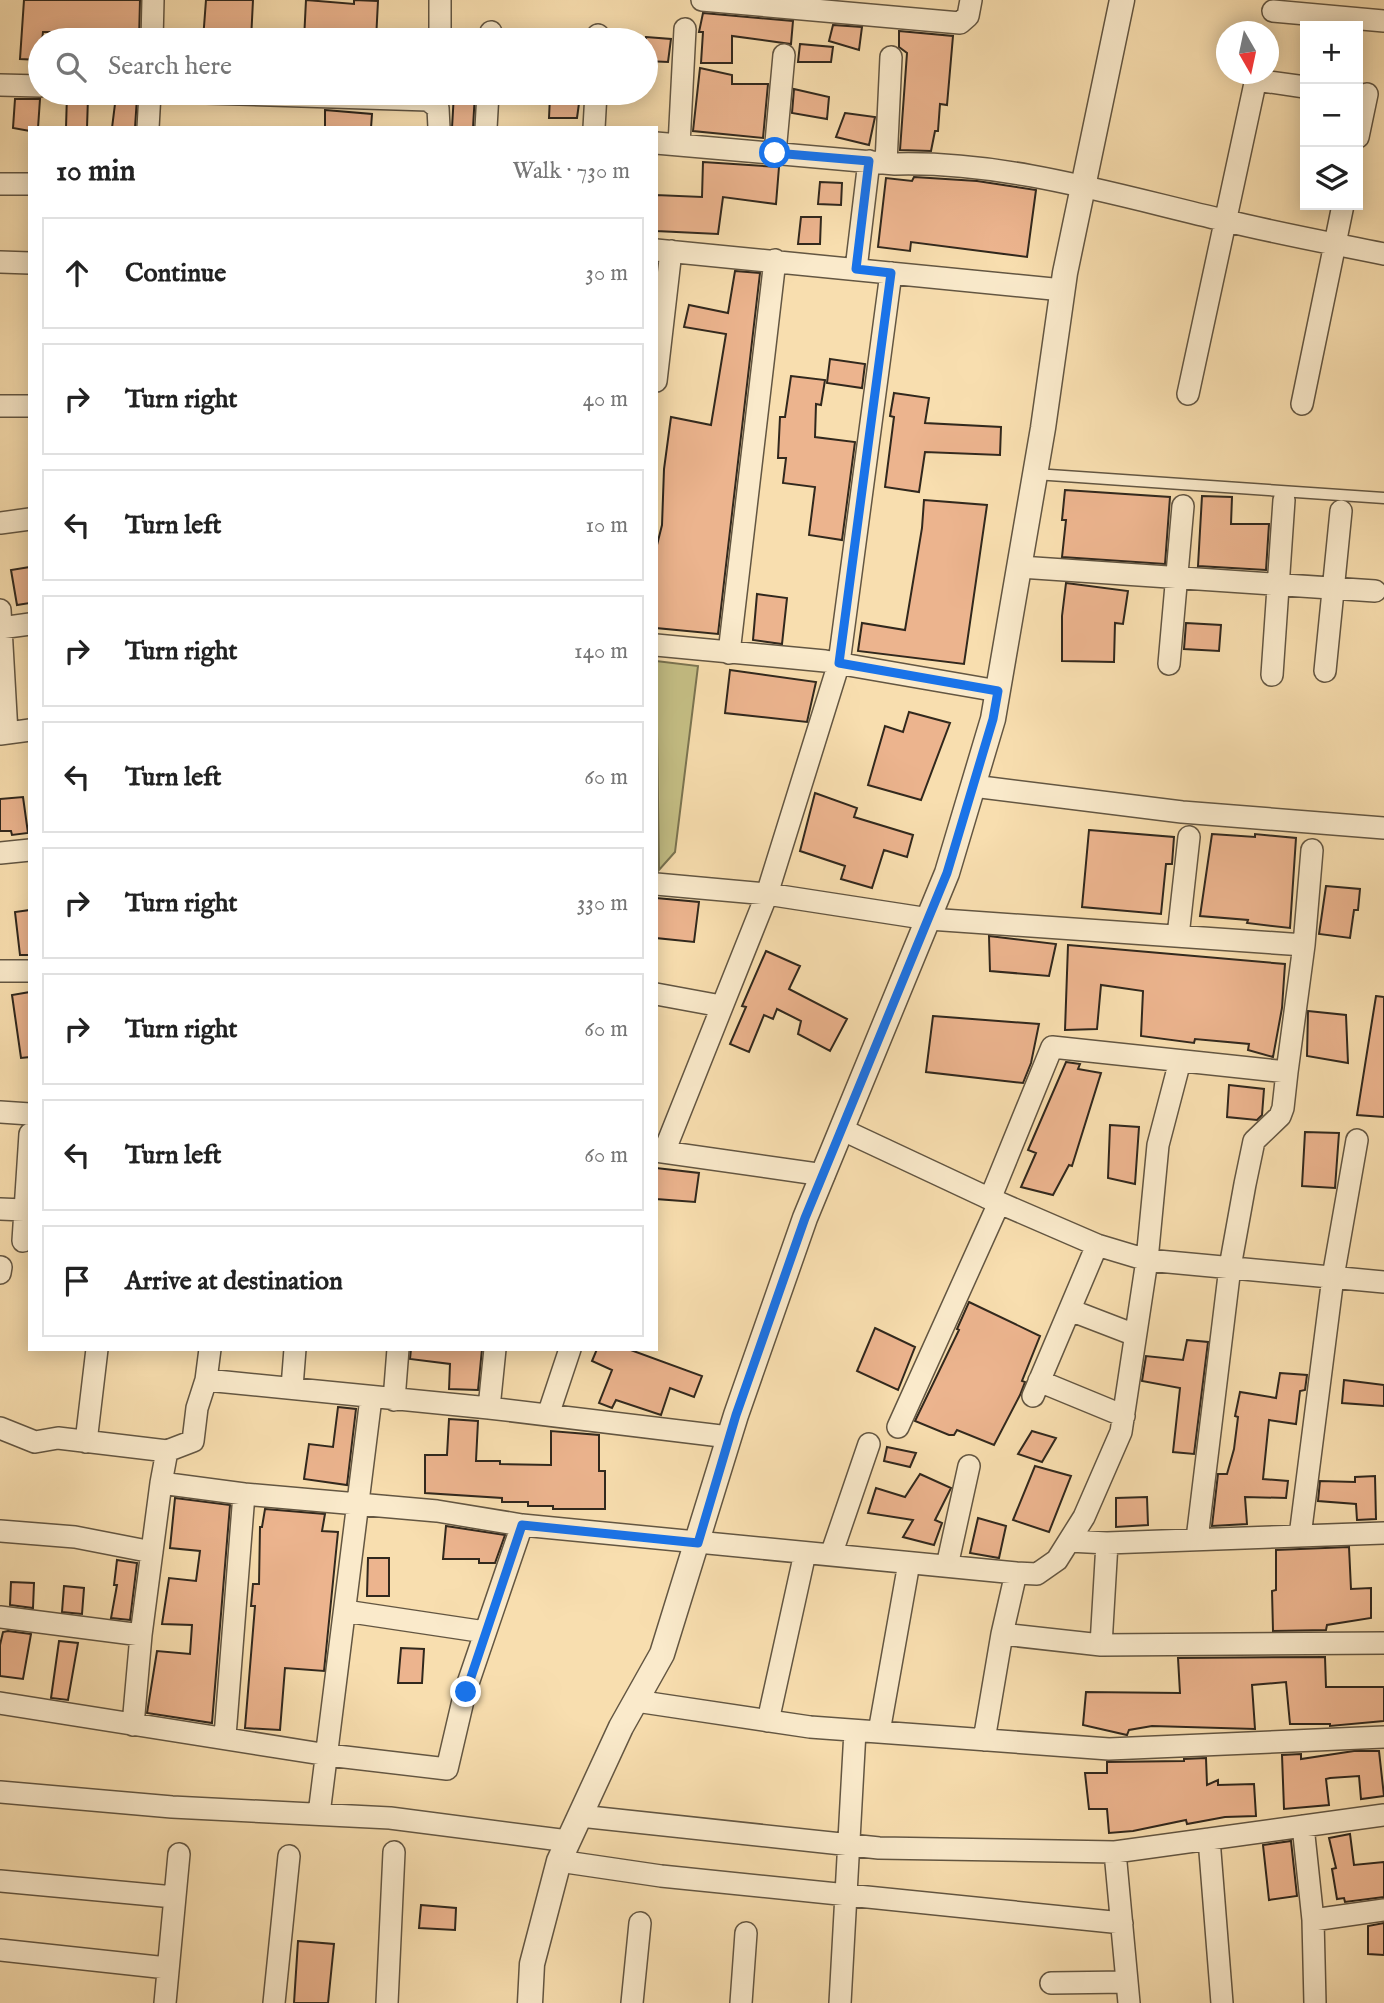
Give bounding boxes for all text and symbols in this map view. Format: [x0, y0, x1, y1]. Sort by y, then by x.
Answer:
north arrow [1216, 21, 1279, 84]
map controls [1300, 21, 1363, 210]
button: + [1300, 21, 1363, 84]
search box [28, 28, 658, 105]
icon: search [52, 48, 90, 86]
text: Search here [108, 50, 232, 83]
button: − [1300, 84, 1363, 147]
route start [759, 137, 790, 168]
button: layers [1300, 147, 1363, 210]
text: 10 min [56, 153, 136, 191]
text: Walk · 730 m [512, 157, 630, 186]
icon: ahead [58, 254, 96, 292]
text: Continue [125, 257, 226, 290]
text: 30 m [585, 259, 628, 288]
icon: right [58, 380, 96, 418]
text: Turn right [125, 383, 238, 416]
text: 40 m [583, 385, 628, 414]
icon: left [58, 506, 96, 544]
text: Turn left [125, 509, 222, 542]
text: 10 m [585, 511, 628, 540]
icon: right [58, 632, 96, 670]
text: Turn right [125, 635, 238, 668]
text: 140 m [574, 637, 628, 666]
icon: left [58, 758, 96, 796]
text: Turn left [125, 761, 222, 794]
text: 60 m [584, 763, 628, 792]
icon: right [58, 884, 96, 922]
text: Turn right [125, 887, 238, 920]
text: 330 m [577, 889, 628, 918]
icon: right [58, 1010, 96, 1048]
text: Turn right [125, 1013, 238, 1046]
text: 60 m [584, 1015, 628, 1044]
icon: left [58, 1136, 96, 1174]
text: Turn left [125, 1139, 222, 1172]
text: 60 m [584, 1141, 628, 1170]
icon: arrive [58, 1262, 96, 1300]
text: Arrive at destination [125, 1265, 343, 1298]
route end [450, 1676, 481, 1707]

